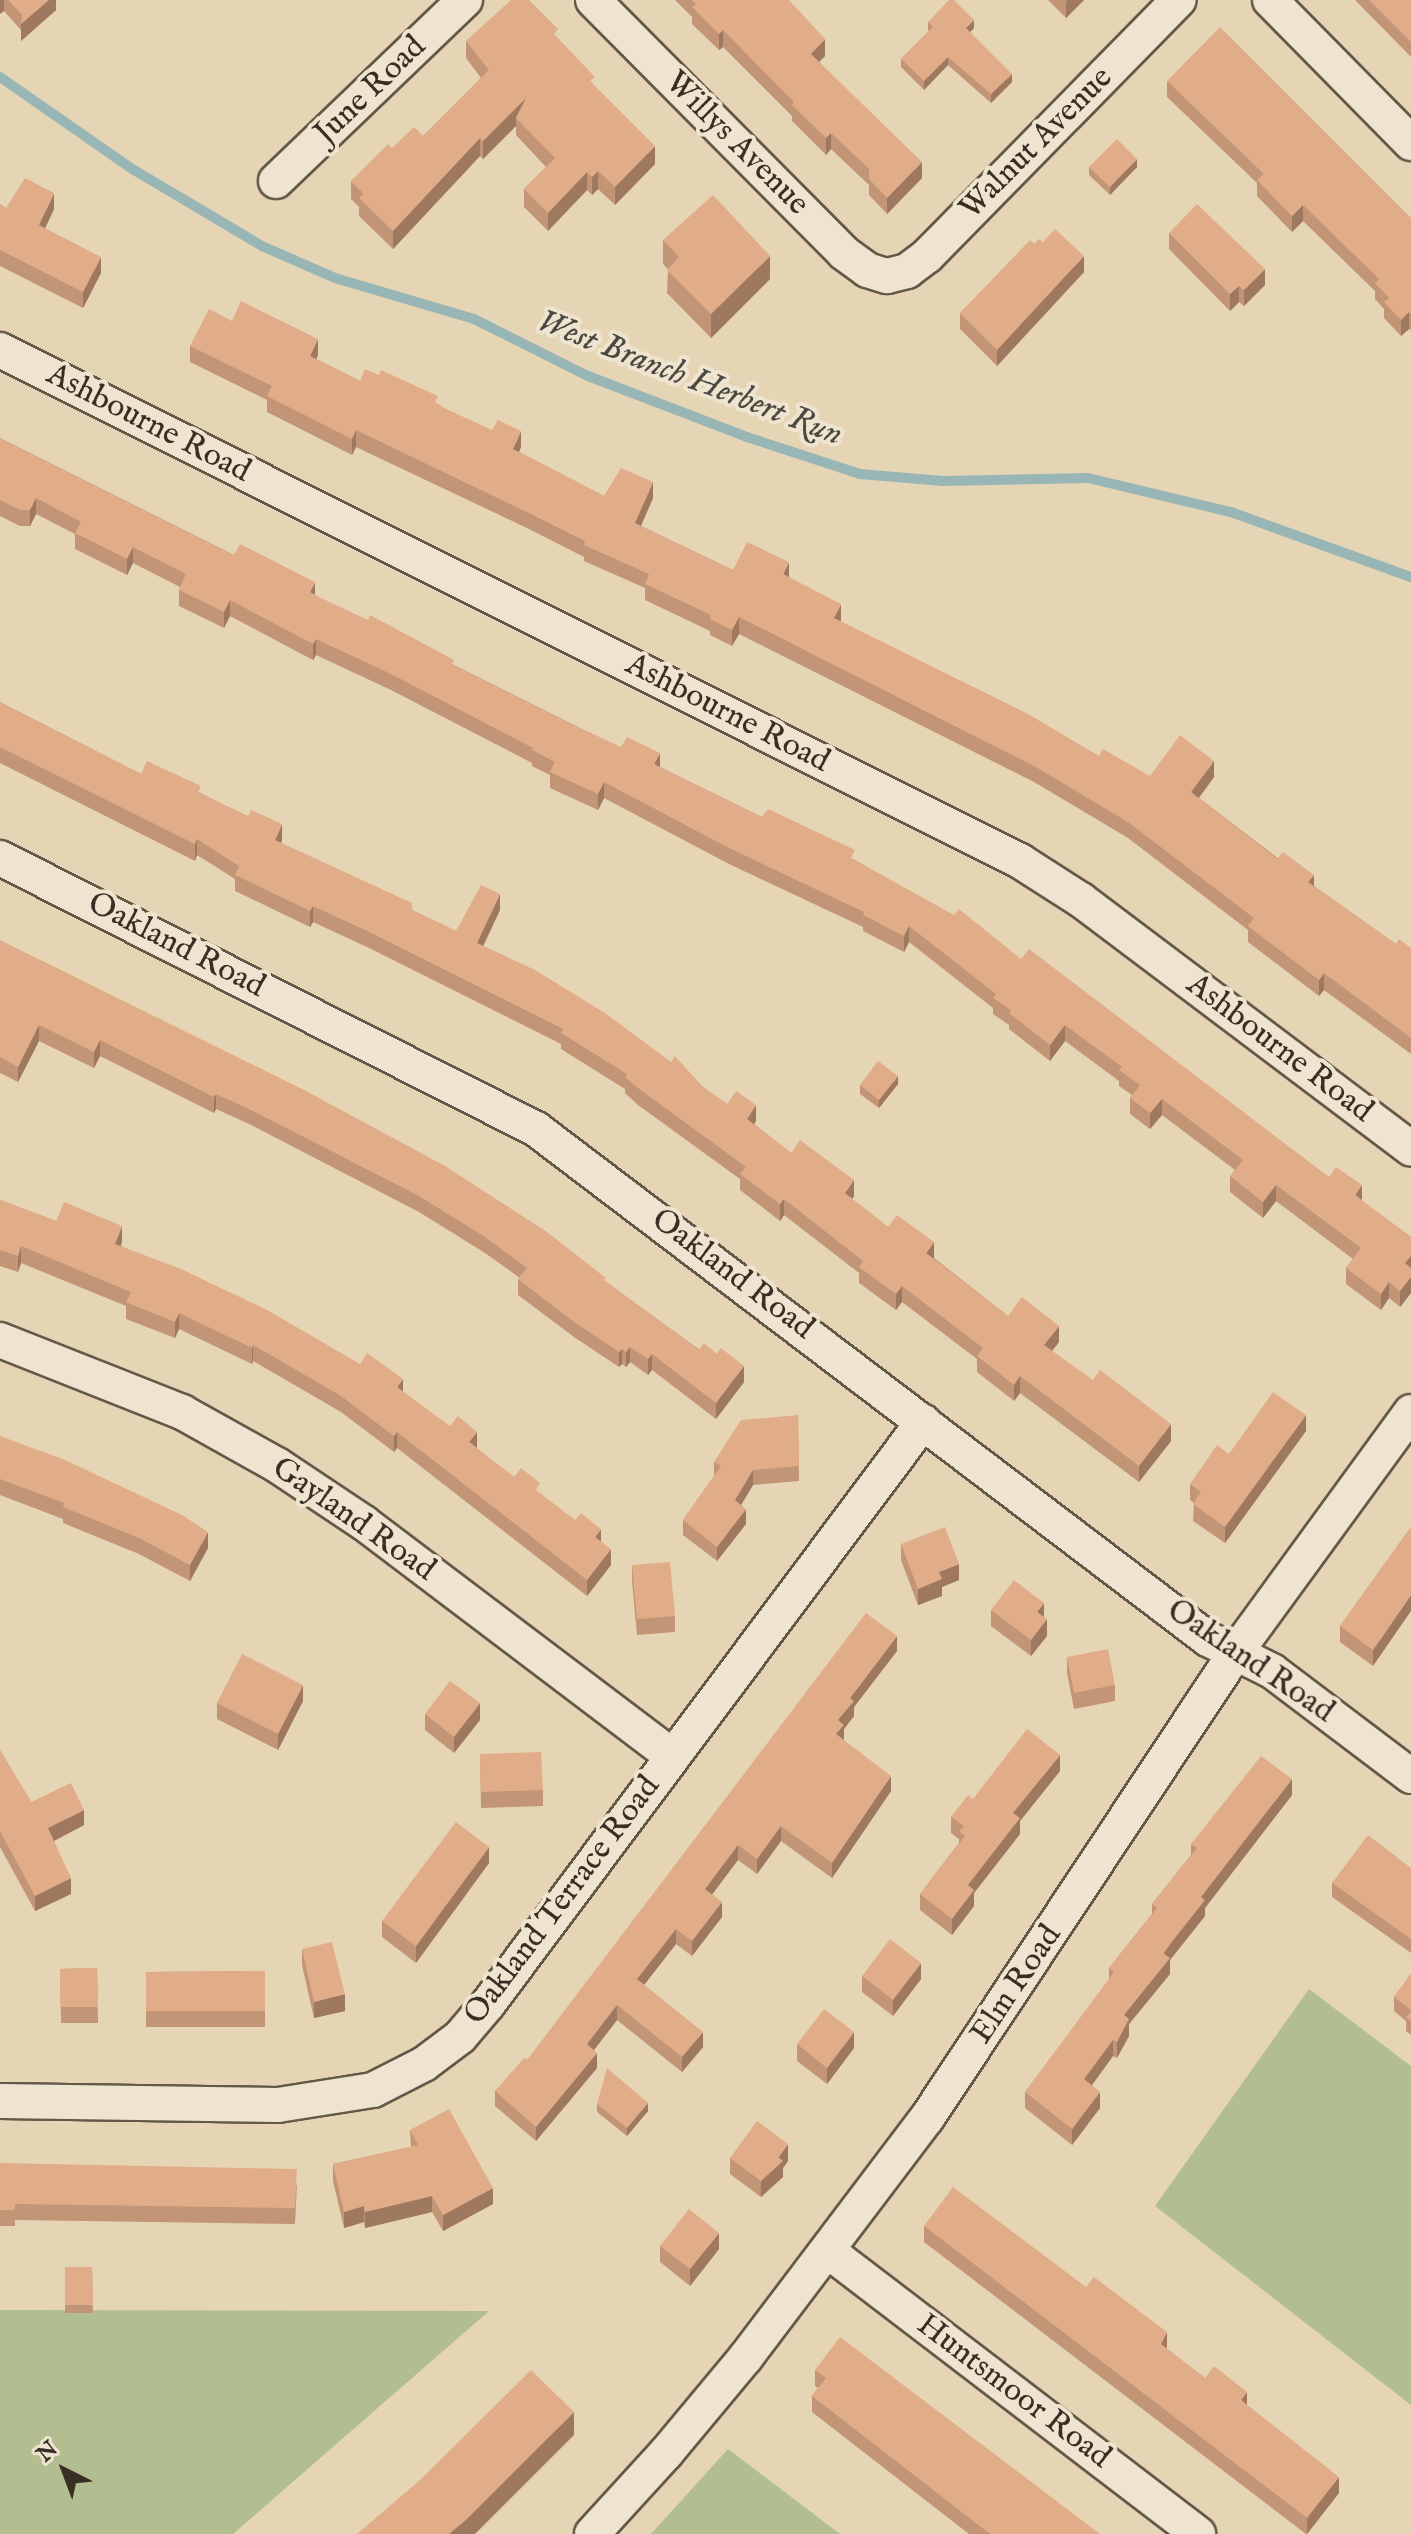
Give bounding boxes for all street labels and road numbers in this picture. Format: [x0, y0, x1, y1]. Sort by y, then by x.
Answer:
street label: June Road [307, 29, 435, 153]
street label: Walnut Avenue [953, 60, 1121, 228]
street label: Willys Avenue [656, 64, 816, 224]
street label: Ashbourne Road [40, 356, 256, 492]
street label: Ashbourne Road [619, 646, 835, 782]
street label: Oakland Road [81, 885, 271, 1007]
street label: Ashbourne Road [1178, 966, 1380, 1132]
street label: Oakland Road [643, 1201, 821, 1349]
street label: Gayland Road [264, 1450, 442, 1590]
street label: Oakland Road [1159, 1592, 1341, 1732]
street label: Oakland Terrace Road [457, 1769, 669, 2033]
street label: Elm Road [963, 1918, 1071, 2052]
street label: Huntsmoor Road [908, 2307, 1118, 2477]

